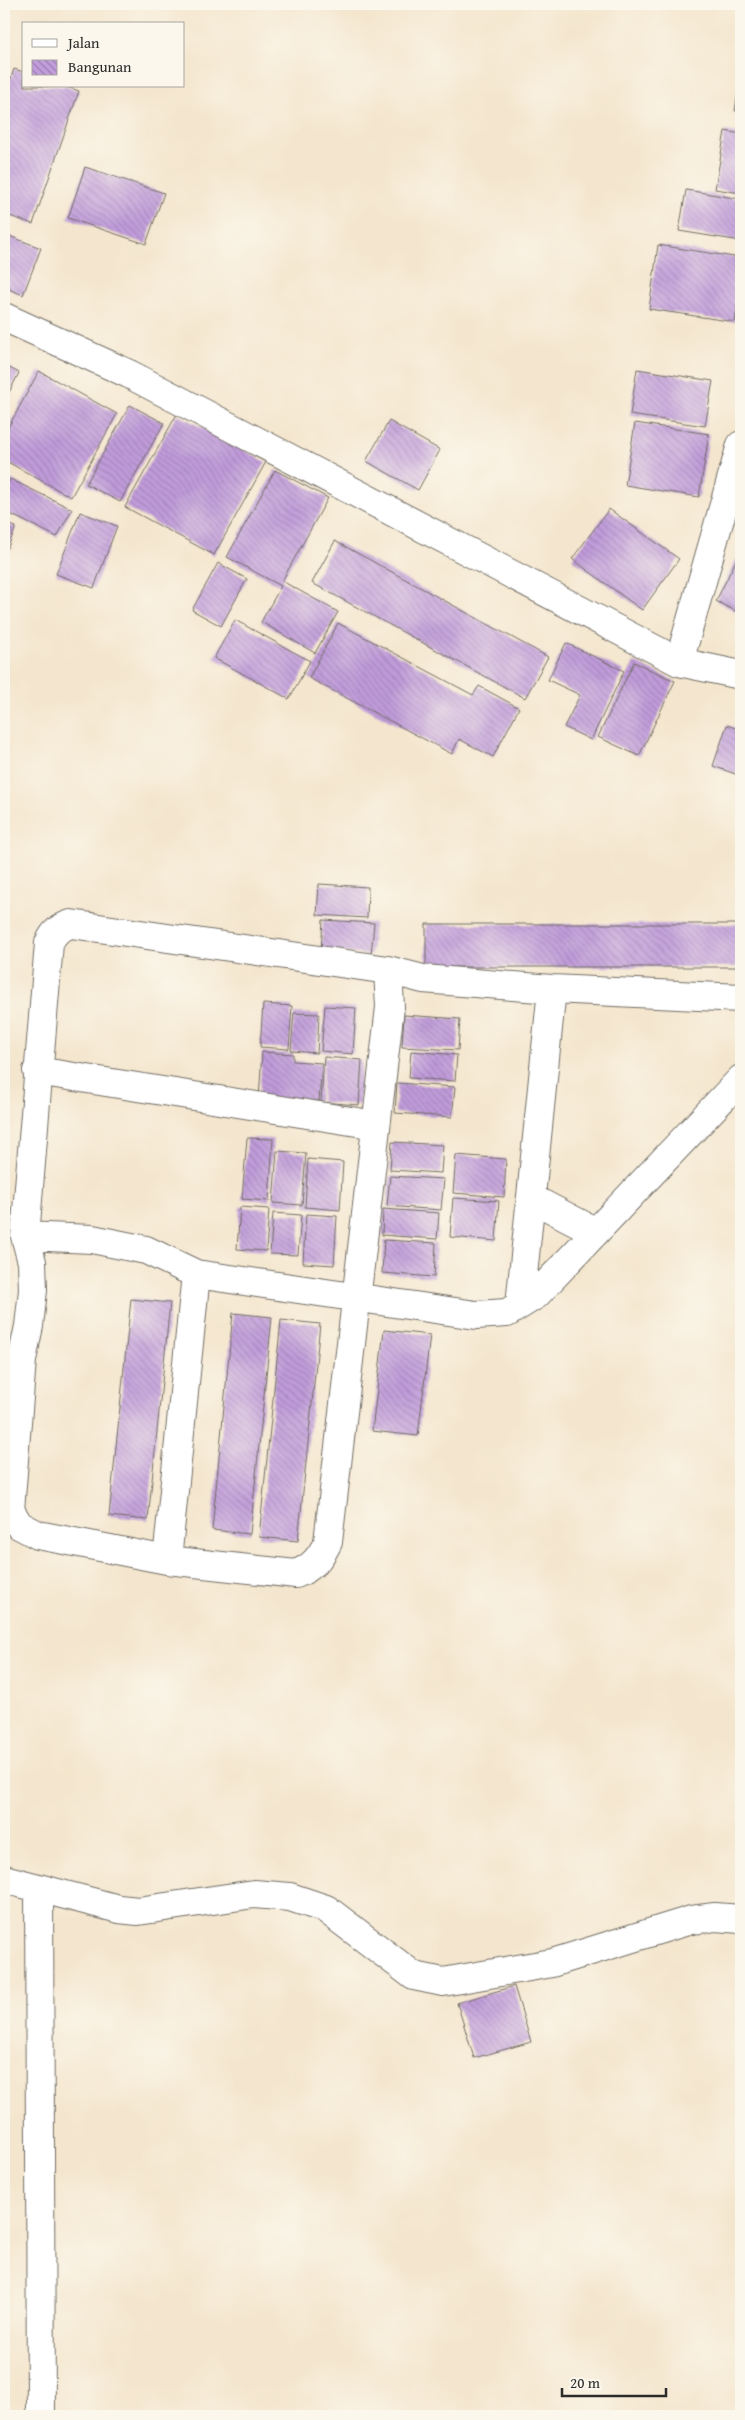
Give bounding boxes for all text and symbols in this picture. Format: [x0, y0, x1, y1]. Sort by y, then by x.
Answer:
legend [22, 22, 185, 88]
text: Jalan [66, 32, 100, 53]
text: Bangunan [68, 56, 132, 77]
scale bar [562, 2365, 666, 2397]
text: 20 m [570, 2372, 601, 2393]

